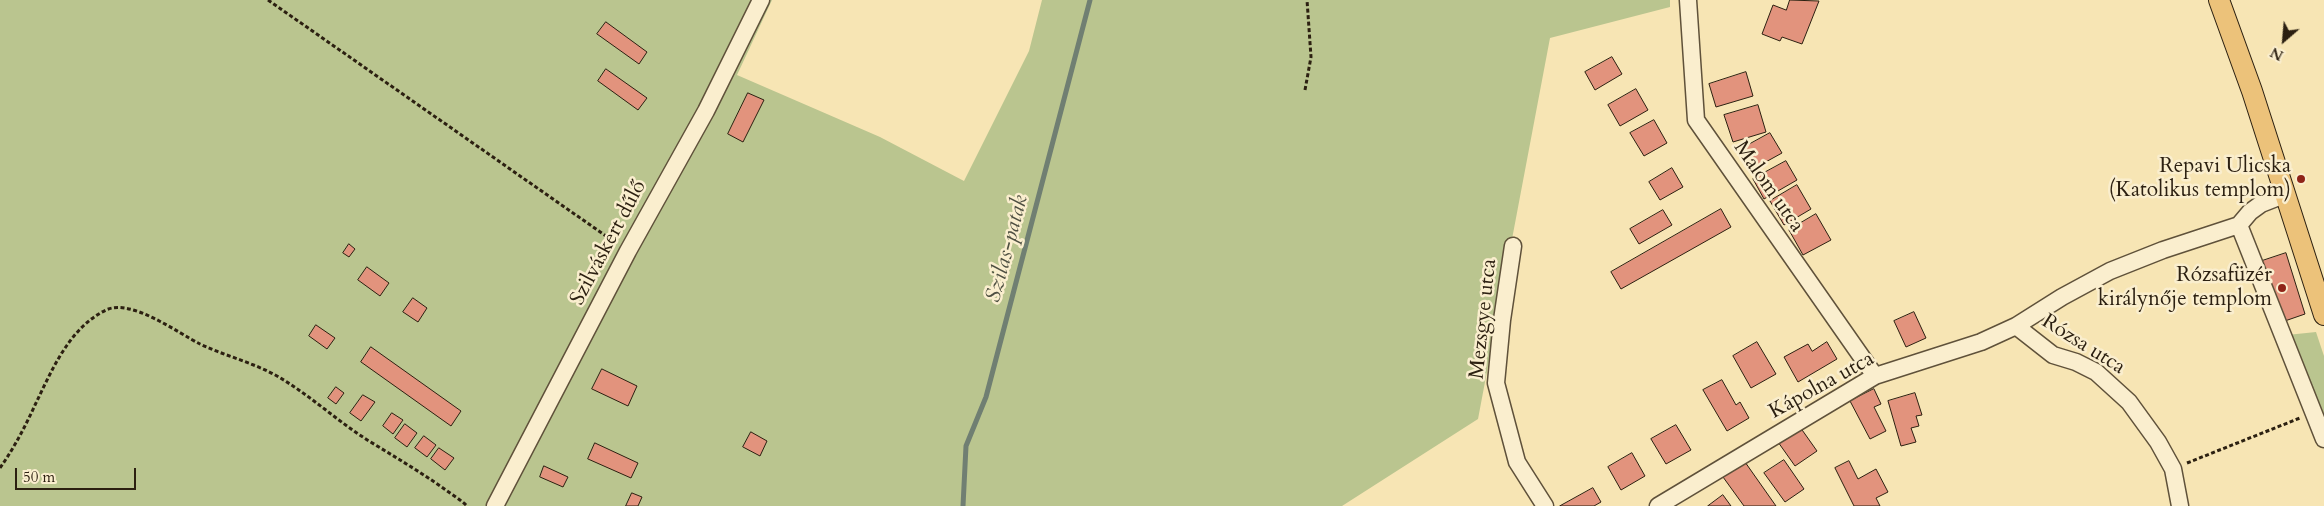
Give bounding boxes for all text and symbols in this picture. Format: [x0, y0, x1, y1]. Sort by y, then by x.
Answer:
north arrow [2259, 15, 2309, 65]
text: N [2267, 43, 2287, 65]
street label: Malom utca [1727, 136, 1809, 238]
place label: Repavi Ulicska (Katolikus templom) [2109, 154, 2291, 204]
marker: Repavi Ulicska (Katolikus templom) [2295, 173, 2307, 185]
street label: Szilváskert dűlő [565, 176, 653, 310]
water label: Szilas-patak [981, 193, 1035, 305]
street label: Mezsgye utca [1465, 258, 1503, 380]
place label: Rózsafüzér királynője templom [2098, 263, 2272, 313]
marker: Rózsafüzér királynője templom [2276, 282, 2288, 294]
street label: Rózsa utca [2037, 309, 2129, 381]
street label: Kápolna utca [1765, 347, 1879, 425]
scale bar [18, 458, 139, 490]
text: 50 m [23, 467, 55, 487]

